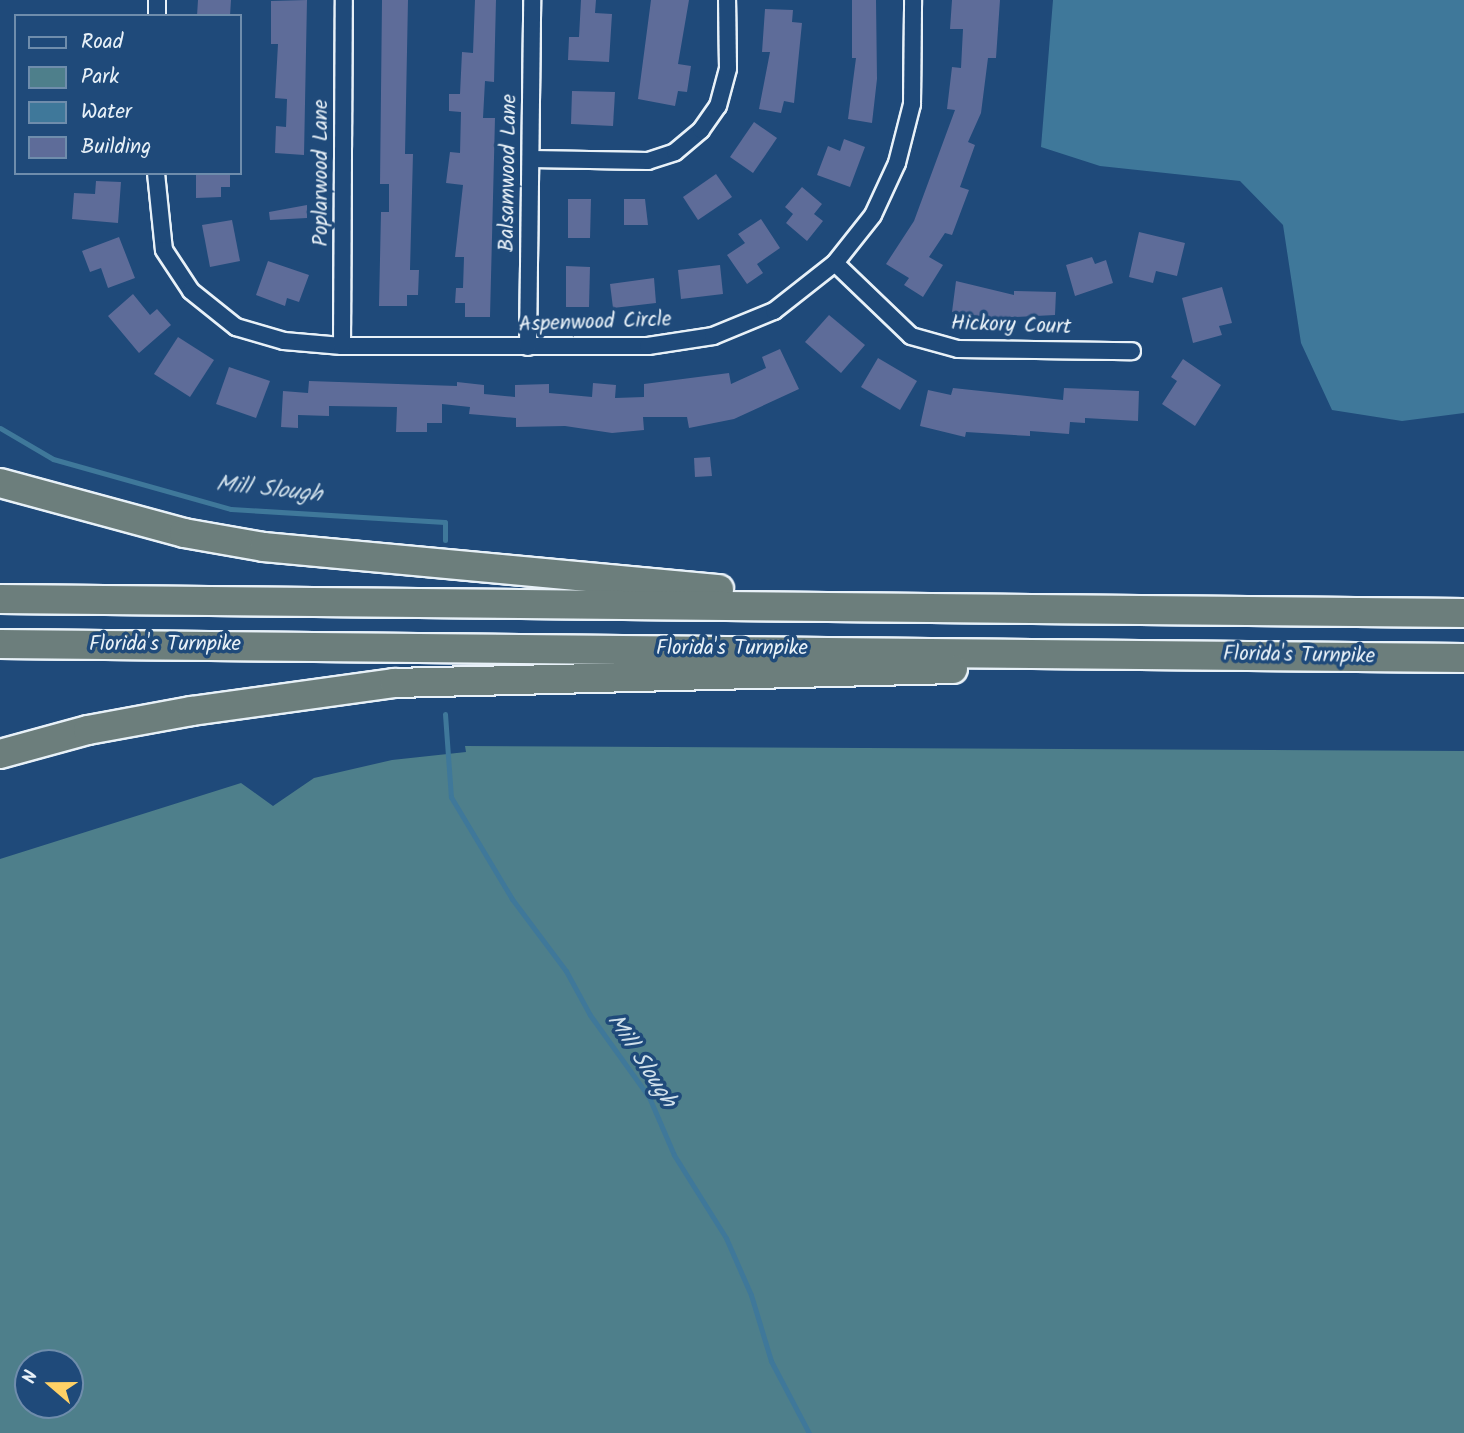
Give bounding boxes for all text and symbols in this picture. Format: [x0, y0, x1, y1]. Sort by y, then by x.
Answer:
legend [14, 14, 242, 175]
text: Road [81, 26, 123, 59]
text: Park [81, 61, 119, 94]
street label: Balsamwood Lane [495, 94, 523, 252]
text: Water [81, 96, 132, 129]
street label: Poplarwood Lane [309, 100, 335, 246]
text: Building [81, 131, 151, 164]
street label: Aspenwood Circle [518, 308, 672, 338]
street label: Hickory Court [950, 311, 1072, 341]
water label: Mill Slough [215, 471, 323, 509]
street label: Florida's Turnpike [89, 632, 241, 658]
street label: Florida's Turnpike [656, 636, 808, 662]
street label: Florida's Turnpike [1223, 642, 1375, 670]
water label: Mill Slough [600, 1009, 682, 1113]
north arrow [14, 1349, 84, 1419]
text: N [15, 1367, 47, 1388]

